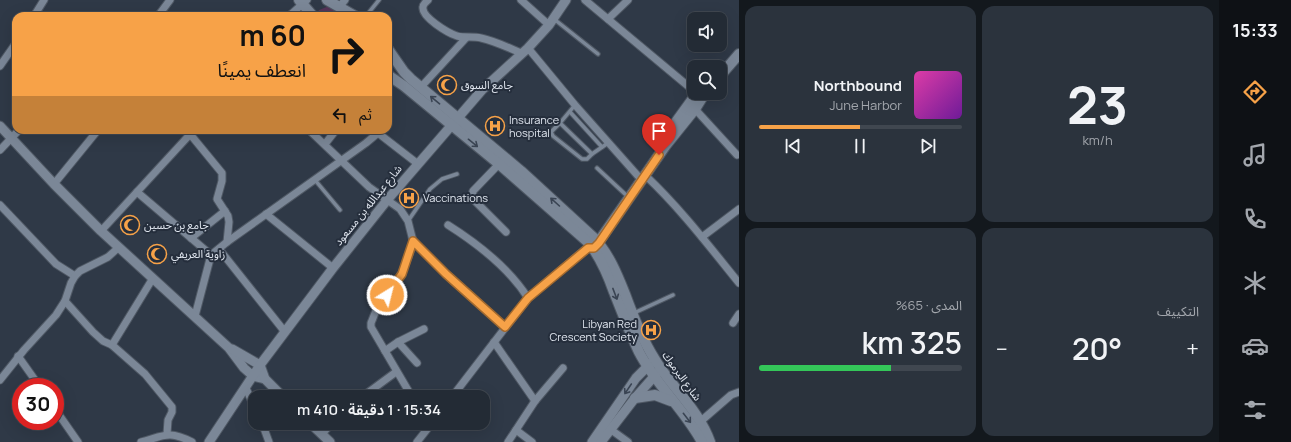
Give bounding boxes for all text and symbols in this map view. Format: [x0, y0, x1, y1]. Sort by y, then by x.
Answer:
map controls [687, 12, 727, 100]
button: sound [687, 12, 727, 52]
text: 60 m [239, 16, 306, 54]
text: 15:33 [1232, 18, 1278, 42]
icon: right [320, 28, 372, 80]
text: انعطف يمينًا [217, 58, 306, 82]
button: search [687, 60, 727, 100]
text: 23 [1067, 69, 1128, 140]
mosque icon: جامع السوق [436, 74, 458, 96]
text: Northbound [814, 75, 902, 96]
place label: جامع السوق [461, 77, 514, 93]
icon: directions [1241, 78, 1269, 106]
one-way arrow [430, 95, 440, 104]
text: June Harbor [829, 96, 902, 114]
icon: left [329, 104, 351, 126]
text: ثم [359, 104, 372, 125]
place label: Insurance hospital [509, 112, 560, 140]
pin [642, 114, 676, 155]
hospital icon: Insurance hospital [484, 115, 506, 137]
icon: arrive [648, 120, 670, 142]
text: km/h [1082, 131, 1113, 149]
icon: previous [782, 135, 804, 157]
icon: pause [849, 135, 871, 157]
icon: next [917, 135, 939, 157]
one-way arrow [468, 138, 479, 147]
icon: music [1241, 141, 1269, 169]
street label: شارع عبدالله بن مسعود [330, 161, 406, 249]
hospital icon: Vaccinations [398, 187, 420, 209]
place label: Vaccinations [423, 190, 488, 205]
one-way arrow [550, 197, 560, 207]
icon: phone [1241, 205, 1269, 233]
mosque icon: جامع بن حسين [119, 214, 141, 236]
place label: جامع بن حسين [144, 217, 209, 233]
mosque icon: زاوية العريفي [146, 243, 168, 265]
place label: زاوية العريفي [171, 246, 225, 264]
icon: climate [1241, 269, 1269, 297]
position arrow [366, 274, 408, 316]
one-way arrow [612, 288, 620, 300]
text: المدى · 65% [896, 296, 962, 314]
text: التكييف [1157, 302, 1199, 320]
place label: Libyan Red Crescent Society [549, 316, 637, 344]
hospital icon: Libyan Red Crescent Society [640, 319, 662, 341]
text: 325 km [862, 322, 962, 363]
text: 20° [1072, 328, 1122, 369]
icon: car [1241, 332, 1269, 360]
text: − [996, 334, 1008, 364]
text: + [1186, 334, 1199, 364]
street label: شارع اليرموك [659, 348, 706, 404]
speed limit sign: 30 [12, 378, 64, 430]
one-way arrow [624, 383, 632, 394]
icon: filters [1241, 396, 1269, 424]
text: 15:34 · 1 دقيقة · 410 m [297, 399, 441, 420]
one-way arrow [682, 413, 691, 424]

